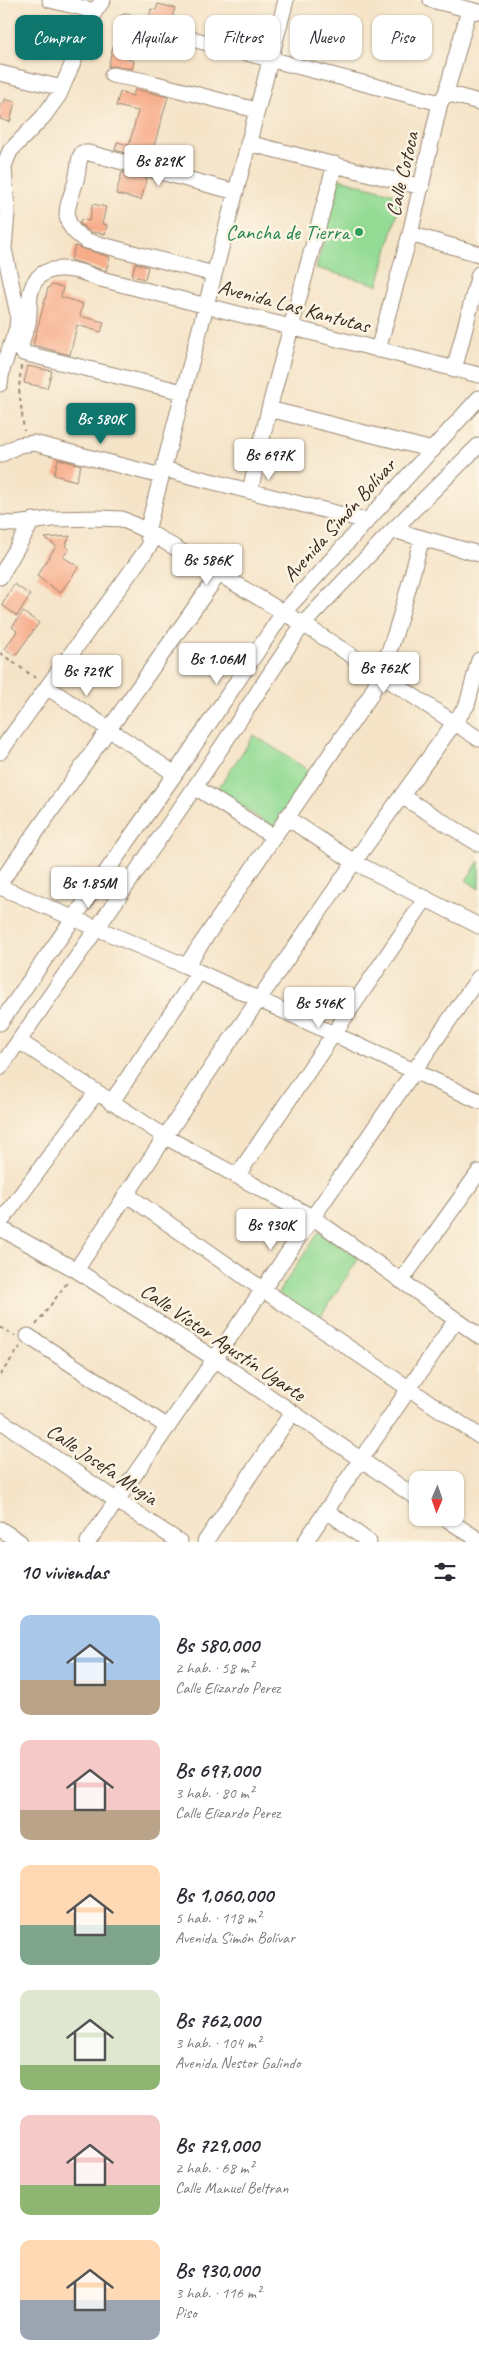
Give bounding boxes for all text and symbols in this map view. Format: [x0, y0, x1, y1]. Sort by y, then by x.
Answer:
chip: Comprar [15, 15, 103, 60]
chip: Alquilar [113, 15, 195, 60]
chip: Filtros [205, 15, 280, 60]
chip: Nuevo [290, 15, 362, 60]
chip: Piso [372, 15, 432, 60]
street label: Calle Cotoca [380, 128, 425, 219]
pin: Bs 829K [113, 144, 205, 187]
text: Bs 829K [135, 151, 183, 171]
place label: Cancha de Tierra [226, 219, 351, 245]
marker: Cancha de Tierra [353, 226, 365, 238]
street label: Avenida Las Kantutas [216, 273, 374, 339]
pin: Bs 580K [55, 402, 147, 445]
text: Bs 580K [77, 409, 125, 429]
pin: Bs 697K [223, 438, 315, 481]
text: Bs 697K [245, 445, 293, 465]
street label: Avenida Simón Bolívar [277, 452, 402, 587]
pin: Bs 586K [161, 544, 253, 586]
text: Bs 586K [183, 550, 231, 570]
pin: Bs 1.06M [165, 642, 269, 685]
text: Bs 1.06M [190, 649, 244, 669]
pin: Bs 762K [338, 652, 430, 694]
pin: Bs 729K [41, 654, 133, 697]
text: Bs 762K [360, 658, 408, 678]
text: Bs 729K [63, 661, 111, 681]
pin: Bs 1.85M [37, 866, 141, 909]
text: Bs 1.85M [62, 873, 116, 893]
pin: Bs 546K [273, 986, 365, 1029]
text: Bs 546K [295, 993, 343, 1013]
pin: Bs 930K [225, 1208, 317, 1251]
text: Bs 930K [247, 1215, 295, 1235]
street label: Calle Víctor Agustín Ugarte [136, 1277, 311, 1407]
street label: Calle Josefa Mugia [42, 1417, 164, 1512]
north arrow [409, 1471, 464, 1526]
map controls [409, 1471, 464, 1526]
icon: filters [431, 1558, 459, 1586]
text: 10 viviendas [20, 1559, 108, 1585]
text: Bs 580,000 [175, 1632, 259, 1658]
icon: home [60, 1635, 120, 1695]
text: 2 hab. · 58 m² [175, 1658, 254, 1678]
text: Calle Elizardo Perez [175, 1678, 280, 1698]
text: Bs 697,000 [175, 1757, 259, 1783]
icon: home [60, 1760, 120, 1820]
text: 3 hab. · 80 m² [175, 1783, 254, 1803]
text: Calle Elizardo Perez [175, 1803, 280, 1823]
text: Bs 1,060,000 [175, 1882, 273, 1908]
icon: home [60, 1885, 120, 1945]
text: 5 hab. · 118 m² [175, 1908, 261, 1928]
text: Avenida Simón Bolívar [175, 1928, 295, 1948]
text: Bs 762,000 [175, 2007, 260, 2033]
icon: home [60, 2010, 120, 2070]
text: 3 hab. · 104 m² [175, 2033, 261, 2053]
text: Avenida Nestor Galindo [175, 2053, 301, 2073]
text: Bs 729,000 [175, 2132, 259, 2158]
icon: home [60, 2135, 120, 2195]
text: 2 hab. · 68 m² [175, 2158, 254, 2178]
text: Calle Manuel Beltran [175, 2178, 288, 2198]
text: Bs 930,000 [175, 2257, 259, 2283]
icon: home [60, 2260, 120, 2320]
text: 3 hab. · 116 m² [175, 2283, 261, 2303]
text: Piso [175, 2303, 197, 2323]

